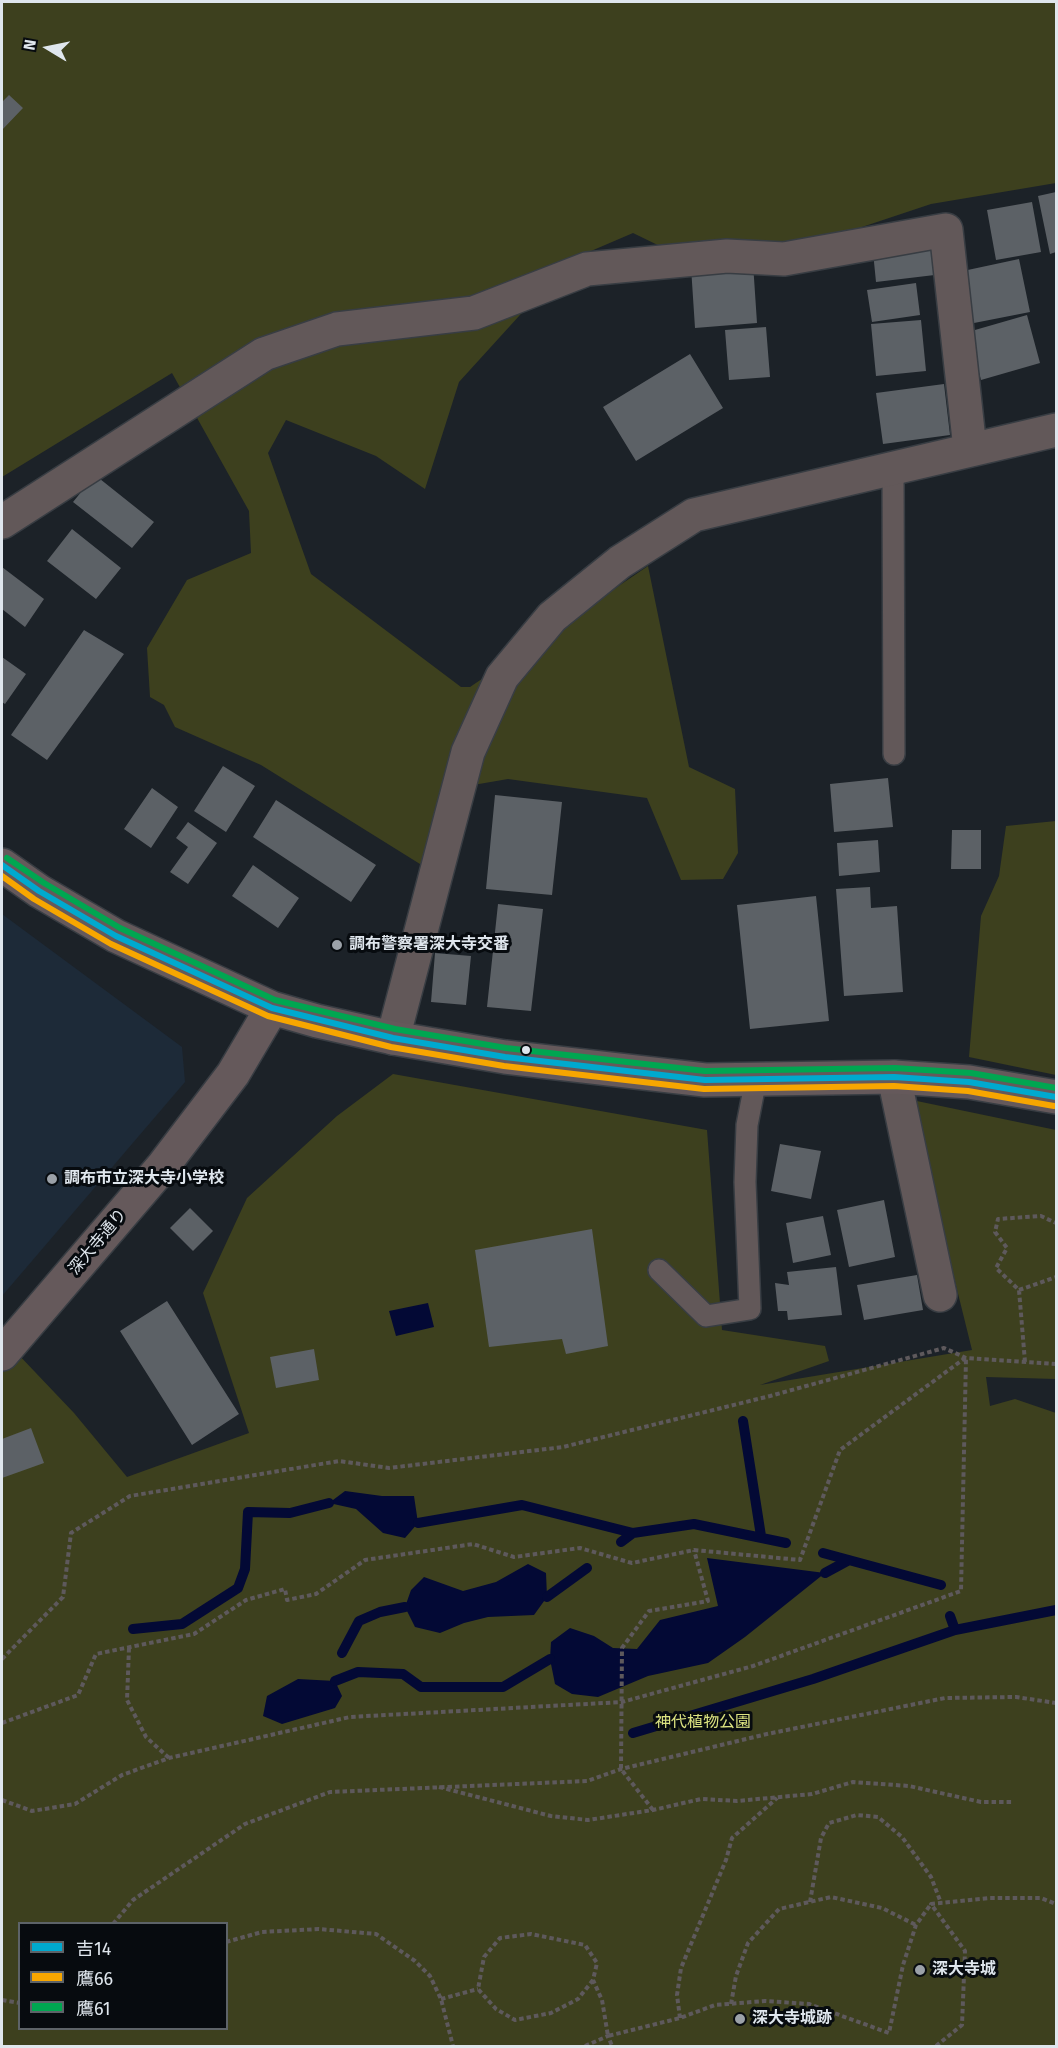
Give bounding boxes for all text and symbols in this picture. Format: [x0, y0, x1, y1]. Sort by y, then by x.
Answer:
north arrow [18, 18, 78, 78]
text: N [20, 38, 40, 52]
place label: 調布警察署深大寺交番 [349, 935, 509, 955]
marker: 調布警察署深大寺交番 [330, 938, 344, 952]
unlabelled marker [520, 1044, 532, 1056]
place label: 調布市立深大寺小学校 [64, 1169, 224, 1189]
marker: 調布市立深大寺小学校 [45, 1172, 59, 1186]
street label: 深大寺通り [65, 1205, 131, 1279]
park label: 神代植物公園 [655, 1713, 751, 1733]
legend [18, 1922, 228, 2030]
text: 吉14 [76, 1938, 111, 1960]
place label: 深大寺城 [932, 1960, 996, 1980]
marker: 深大寺城 [913, 1963, 927, 1977]
text: 鷹66 [76, 1968, 113, 1990]
text: 鷹61 [76, 1998, 111, 2020]
place label: 深大寺城跡 [752, 2009, 832, 2029]
marker: 深大寺城跡 [733, 2012, 747, 2026]

